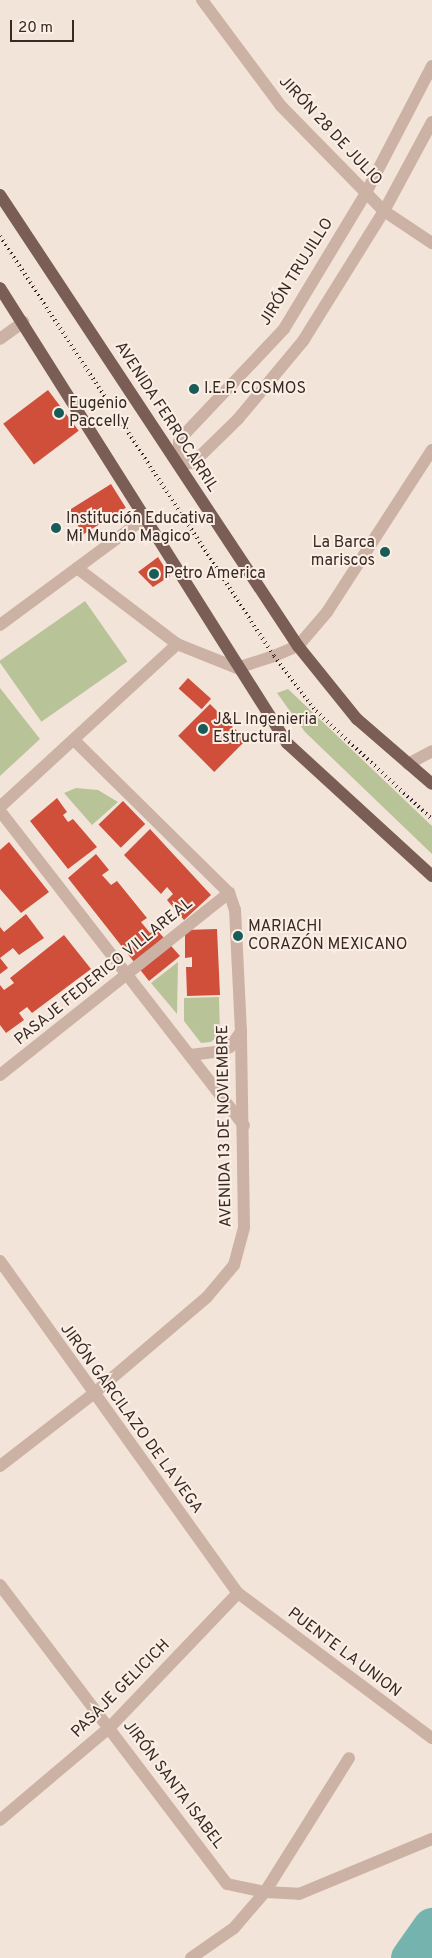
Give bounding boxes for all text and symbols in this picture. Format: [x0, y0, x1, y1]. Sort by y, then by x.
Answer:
scale bar [12, 10, 76, 42]
text: 20 m [18, 19, 53, 38]
street label: JIRÓN 28 DE JULIO [274, 72, 386, 190]
street label: JIRÓN TRUJILLO [256, 214, 338, 330]
street label: AVENIDA FERROCARRIL [110, 338, 222, 496]
place label: I.E.P. COSMOS [204, 379, 306, 399]
marker: I.E.P. COSMOS [188, 383, 200, 395]
place label: Eugenio Paccelly [69, 394, 129, 432]
marker: Eugenio Paccelly [53, 407, 65, 419]
place label: Institución Educativa Mi Mundo Magico [66, 509, 214, 547]
marker: Institución Educativa Mi Mundo Magico [50, 522, 62, 534]
place label: La Barca mariscos [311, 533, 375, 571]
marker: La Barca mariscos [379, 546, 391, 558]
place label: Petro America [164, 564, 266, 584]
marker: Petro America [148, 568, 160, 580]
place label: J&L Ingenieria Estructural [213, 710, 317, 748]
marker: J&L Ingenieria Estructural [197, 723, 209, 735]
street label: PASAJE FEDERICO VILLAREAL [11, 894, 197, 1050]
place label: MARIACHI CORAZÓN MEXICANO [248, 917, 407, 955]
marker: MARIACHI CORAZÓN MEXICANO [232, 930, 244, 942]
street label: AVENIDA 13 DE NOVIEMBRE [214, 1024, 236, 1228]
street label: JIRÓN GARCILAZO DE LA VEGA [55, 1320, 207, 1518]
street label: PUENTE LA UNION [283, 1604, 405, 1702]
street label: PASAJE GELICICH [68, 1636, 174, 1742]
street label: JIRÓN SANTA ISABEL [118, 1717, 228, 1853]

